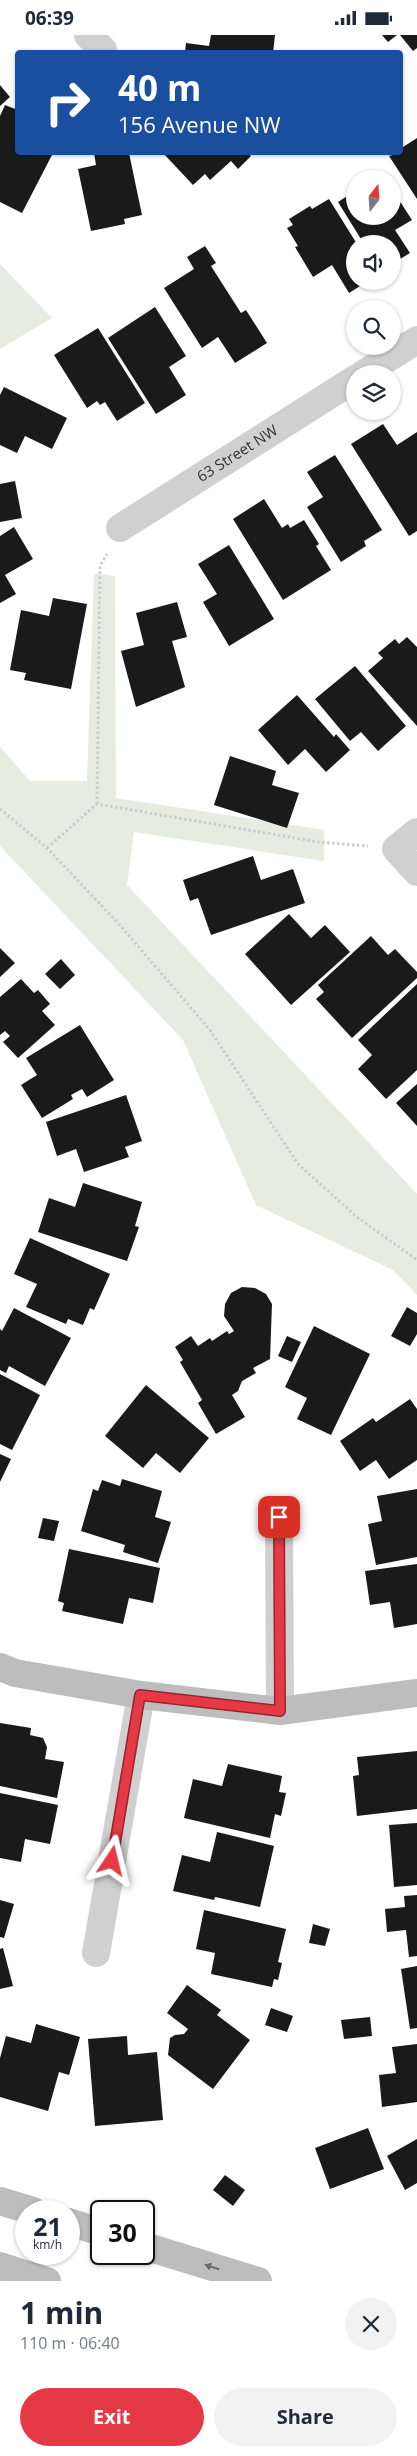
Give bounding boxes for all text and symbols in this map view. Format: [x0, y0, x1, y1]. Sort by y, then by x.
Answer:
text: 06:39 [25, 5, 74, 31]
text: 40 m [118, 64, 201, 111]
icon: right [35, 70, 100, 135]
text: 156 Avenue NW [118, 109, 281, 139]
north arrow [346, 170, 401, 225]
map controls [346, 170, 401, 420]
button: sound [346, 235, 401, 290]
button: search [346, 300, 401, 355]
button: layers [346, 365, 401, 420]
street label: 63 Street NW [193, 420, 281, 486]
pin [258, 1496, 300, 1538]
icon: arrive [265, 1503, 293, 1531]
position arrow [85, 1834, 137, 1886]
speed limit sign: 30 [90, 2200, 155, 2265]
text: 21 [33, 2209, 62, 2243]
text: km/h [33, 2236, 62, 2253]
one-way arrow [204, 2262, 219, 2270]
text: 1 min [20, 2292, 103, 2333]
button: close [345, 2298, 397, 2350]
text: 110 m · 06:40 [20, 2332, 120, 2354]
button: Exit [20, 2388, 204, 2446]
button: Share [214, 2388, 397, 2446]

